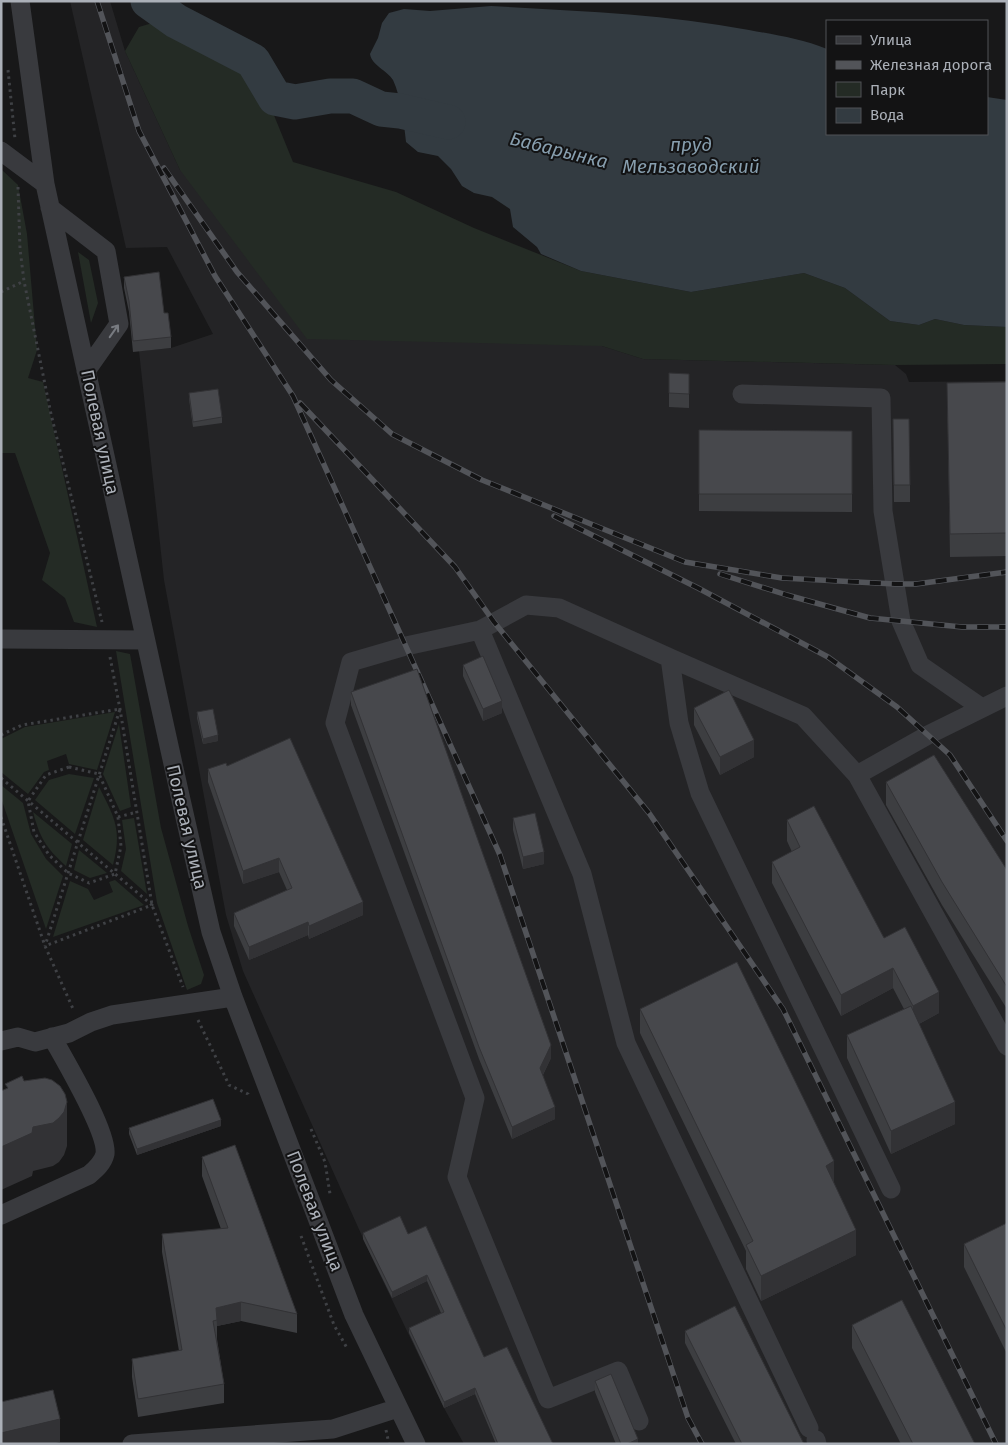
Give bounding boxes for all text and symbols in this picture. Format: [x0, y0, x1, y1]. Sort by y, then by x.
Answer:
legend [826, 20, 988, 135]
text: Улица [870, 31, 912, 49]
text: Железная дорога [870, 56, 992, 74]
text: Парк [870, 81, 905, 99]
text: Вода [870, 106, 904, 124]
water label: Бабарынка [508, 127, 610, 173]
water label: пруд Мельзаводский [622, 133, 760, 178]
one-way arrow [109, 325, 119, 339]
street label: Полевая улица [76, 367, 124, 497]
street label: Полевая улица [162, 763, 212, 891]
street label: Полевая улица [282, 1148, 348, 1274]

